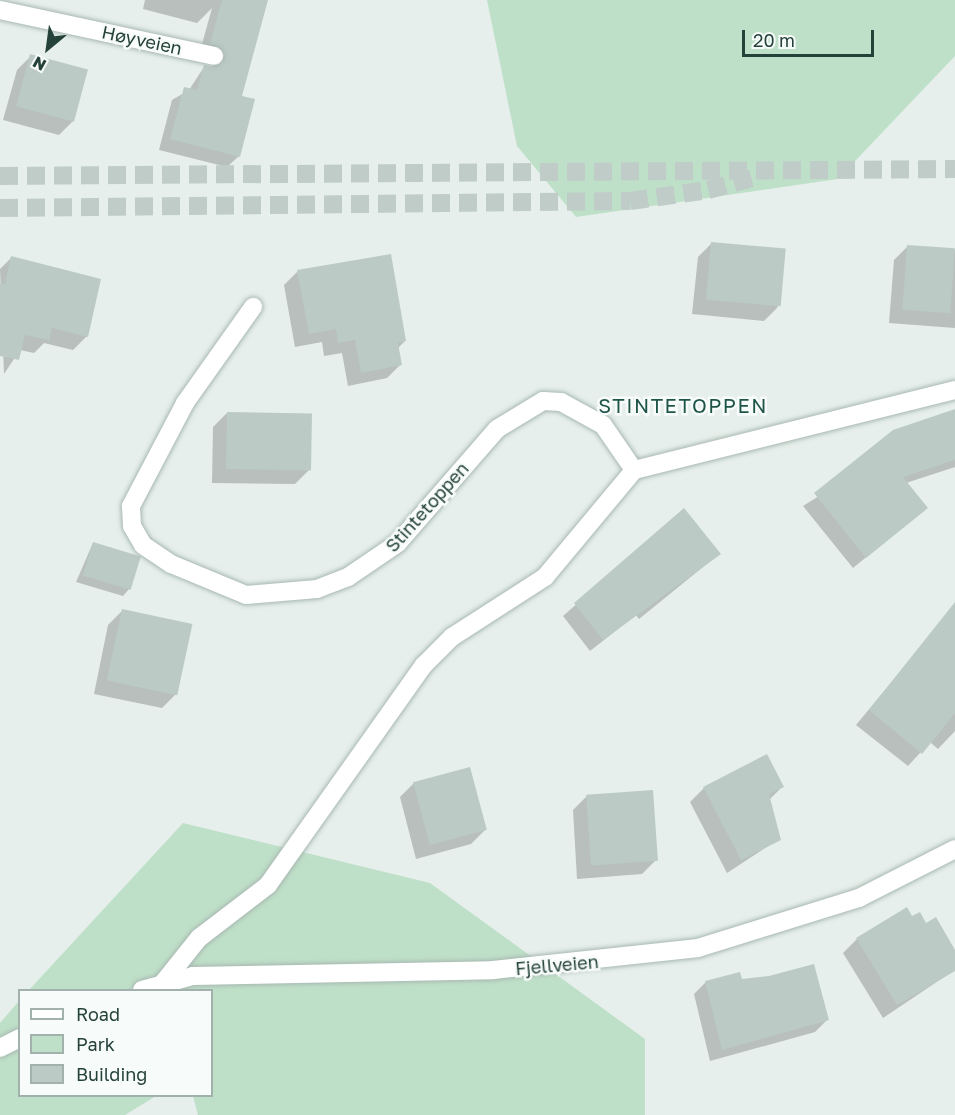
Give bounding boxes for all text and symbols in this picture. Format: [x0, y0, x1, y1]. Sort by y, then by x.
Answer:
north arrow [18, 18, 78, 78]
scale bar [745, 18, 877, 56]
street label: Høyveien [100, 21, 184, 59]
text: 20 m [753, 29, 795, 51]
text: N [29, 52, 49, 75]
district label: STINTETOPPEN [598, 393, 768, 417]
street label: Stintetoppen [381, 458, 473, 556]
street label: Fjellveien [514, 951, 600, 979]
legend [18, 989, 213, 1097]
text: Road [76, 1003, 120, 1025]
text: Park [76, 1033, 115, 1055]
text: Building [76, 1063, 147, 1085]

